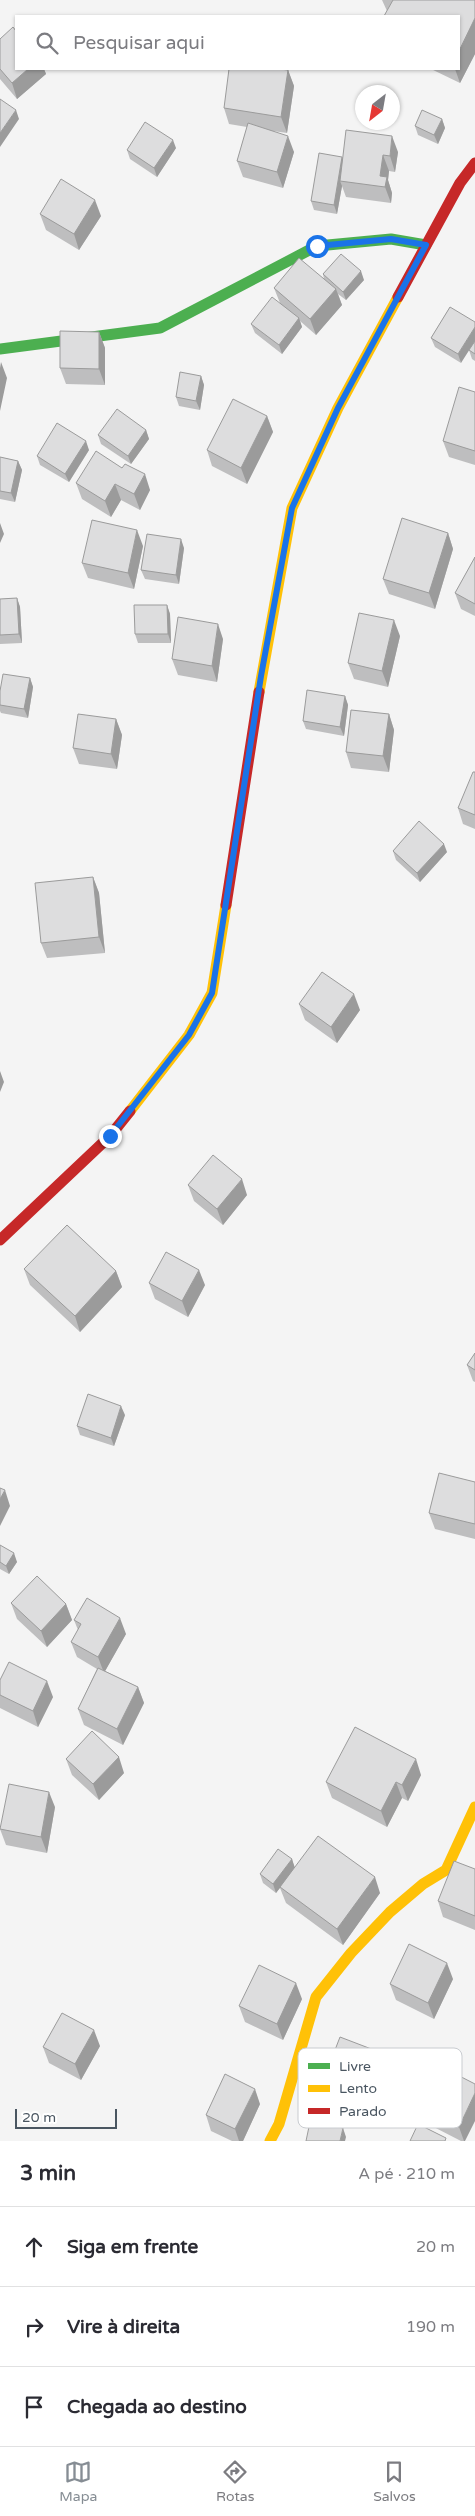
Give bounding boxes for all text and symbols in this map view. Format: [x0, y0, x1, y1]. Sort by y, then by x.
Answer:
search box [15, 15, 460, 70]
icon: search [33, 29, 61, 57]
text: Pesquisar aqui [73, 32, 205, 54]
north arrow [355, 85, 400, 130]
route start [306, 235, 329, 258]
route end [99, 1125, 122, 1148]
legend [298, 2048, 462, 2128]
text: Livre [339, 2058, 371, 2075]
text: Lento [339, 2080, 377, 2097]
text: Parado [339, 2103, 387, 2120]
scale bar [15, 2106, 118, 2129]
text: 20 m [22, 2109, 56, 2126]
text: 3 min [20, 2161, 76, 2186]
text: A pé · 210 m [358, 2164, 455, 2184]
icon: ahead [20, 2233, 48, 2261]
text: Siga em frente [67, 2236, 198, 2258]
text: 20 m [416, 2237, 455, 2257]
icon: right [20, 2313, 48, 2341]
text: Vire à direita [67, 2316, 180, 2338]
text: 190 m [406, 2317, 455, 2337]
icon: arrive [20, 2393, 48, 2421]
text: Chegada ao destino [67, 2396, 247, 2418]
tab: Mapa [59, 2458, 97, 2505]
tab: Rotas [216, 2458, 254, 2505]
tab: Salvos [373, 2458, 416, 2505]

